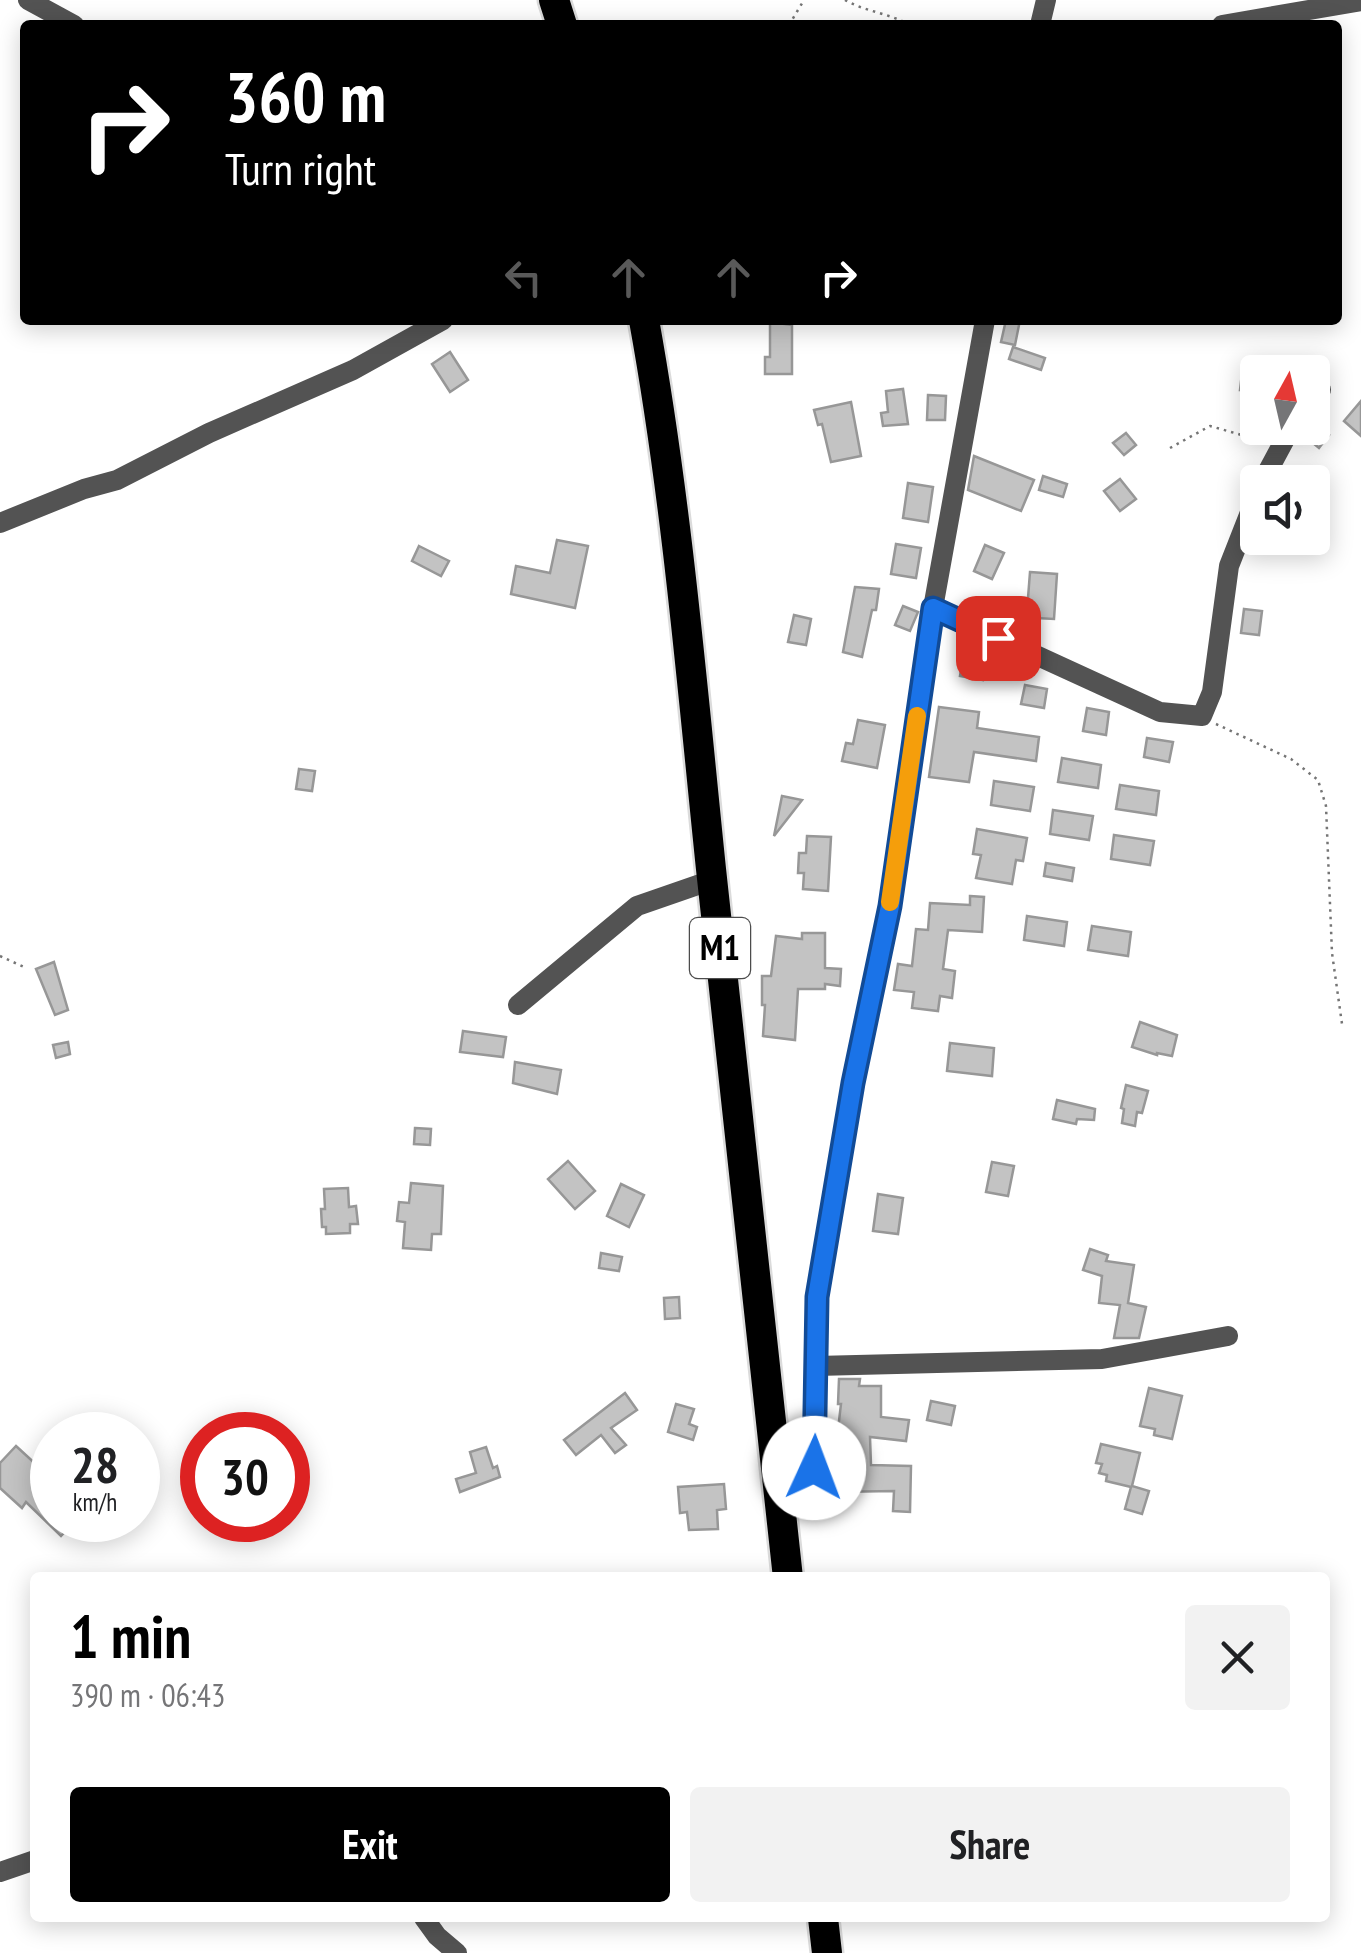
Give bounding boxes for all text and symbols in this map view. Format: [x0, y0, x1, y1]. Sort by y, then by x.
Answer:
text: 360 m [225, 51, 386, 141]
icon: right [60, 60, 190, 190]
text: Turn right [225, 139, 376, 197]
icon: left [496, 250, 551, 305]
icon: ahead [601, 250, 656, 305]
icon: ahead [706, 250, 761, 305]
icon: right [811, 250, 866, 305]
north arrow [1240, 355, 1330, 445]
map controls [1240, 355, 1330, 555]
button: sound [1240, 465, 1330, 555]
pin [956, 596, 1041, 681]
icon: arrive [971, 611, 1026, 666]
road number: M1 [690, 918, 750, 978]
speed limit sign: 30 [180, 1412, 310, 1542]
position arrow [762, 1416, 866, 1520]
text: 28 [71, 1432, 119, 1497]
text: km/h [73, 1486, 117, 1518]
text: 1 min [70, 1597, 191, 1675]
button: close [1185, 1605, 1290, 1710]
text: 390 m · 06:43 [70, 1674, 225, 1716]
button: Exit [70, 1787, 670, 1902]
button: Share [690, 1787, 1290, 1902]

